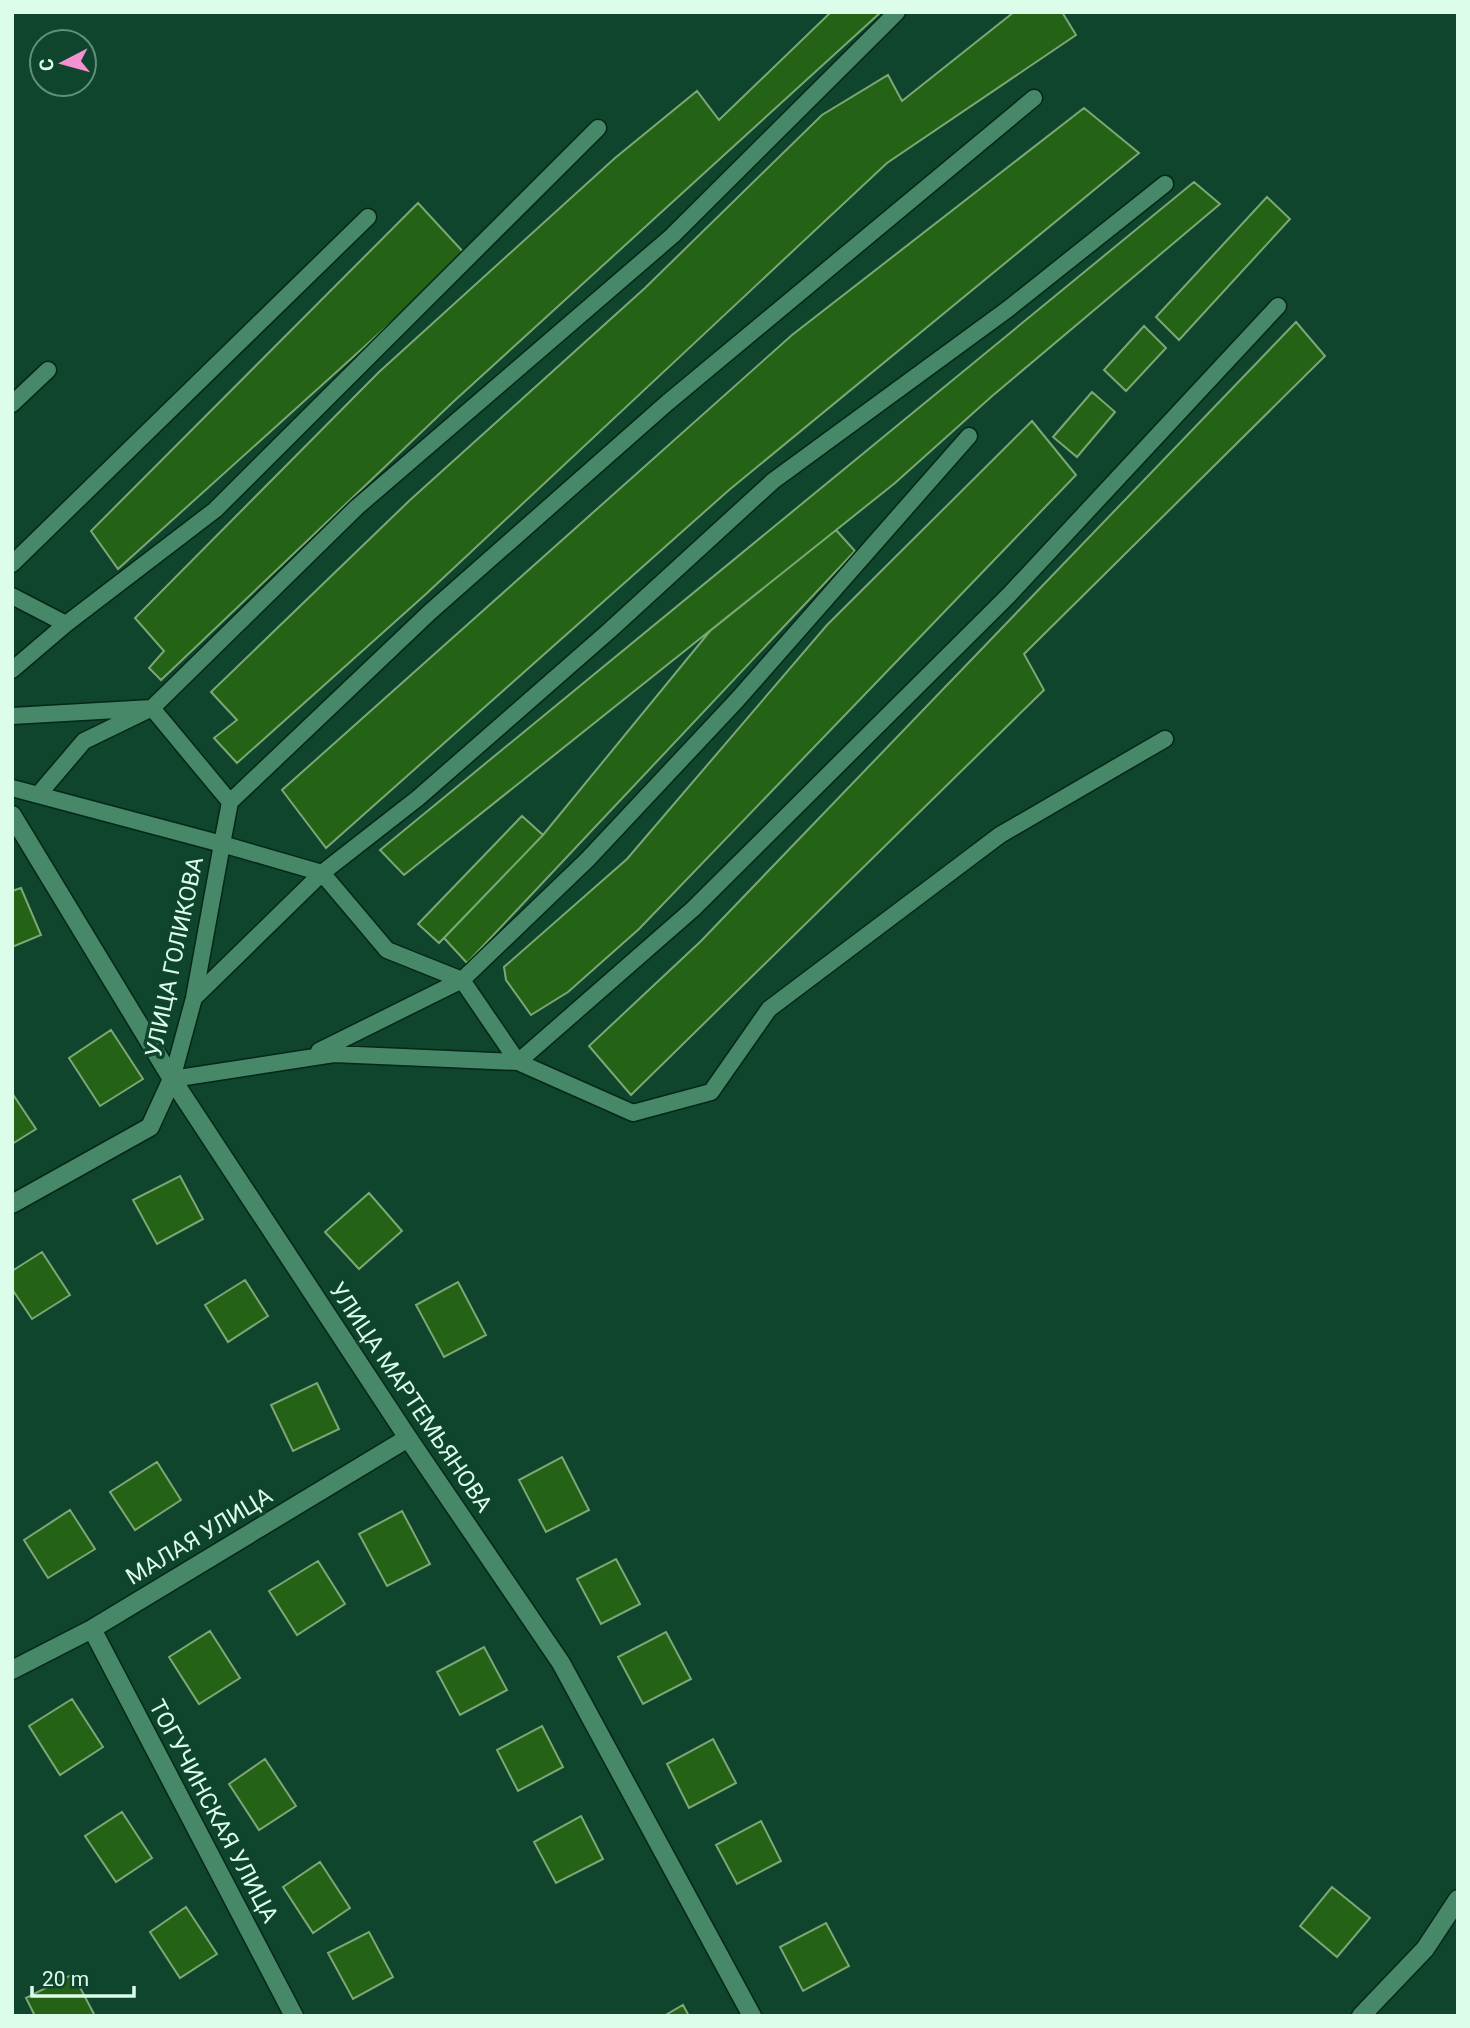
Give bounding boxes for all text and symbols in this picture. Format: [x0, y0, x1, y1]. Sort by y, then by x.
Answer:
north arrow [28, 28, 98, 98]
text: С [35, 57, 59, 72]
street label: УЛИЦА ГОЛИКОВА [140, 854, 209, 1060]
street label: УЛИЦА МАРТЕМЬЯНОВА [323, 1277, 498, 1517]
street label: МАЛАЯ УЛИЦА [121, 1482, 277, 1591]
street label: ТОГУЧИНСКАЯ УЛИЦА [143, 1695, 284, 1927]
scale bar [32, 1954, 133, 1998]
text: 20 m [42, 1967, 89, 1991]

